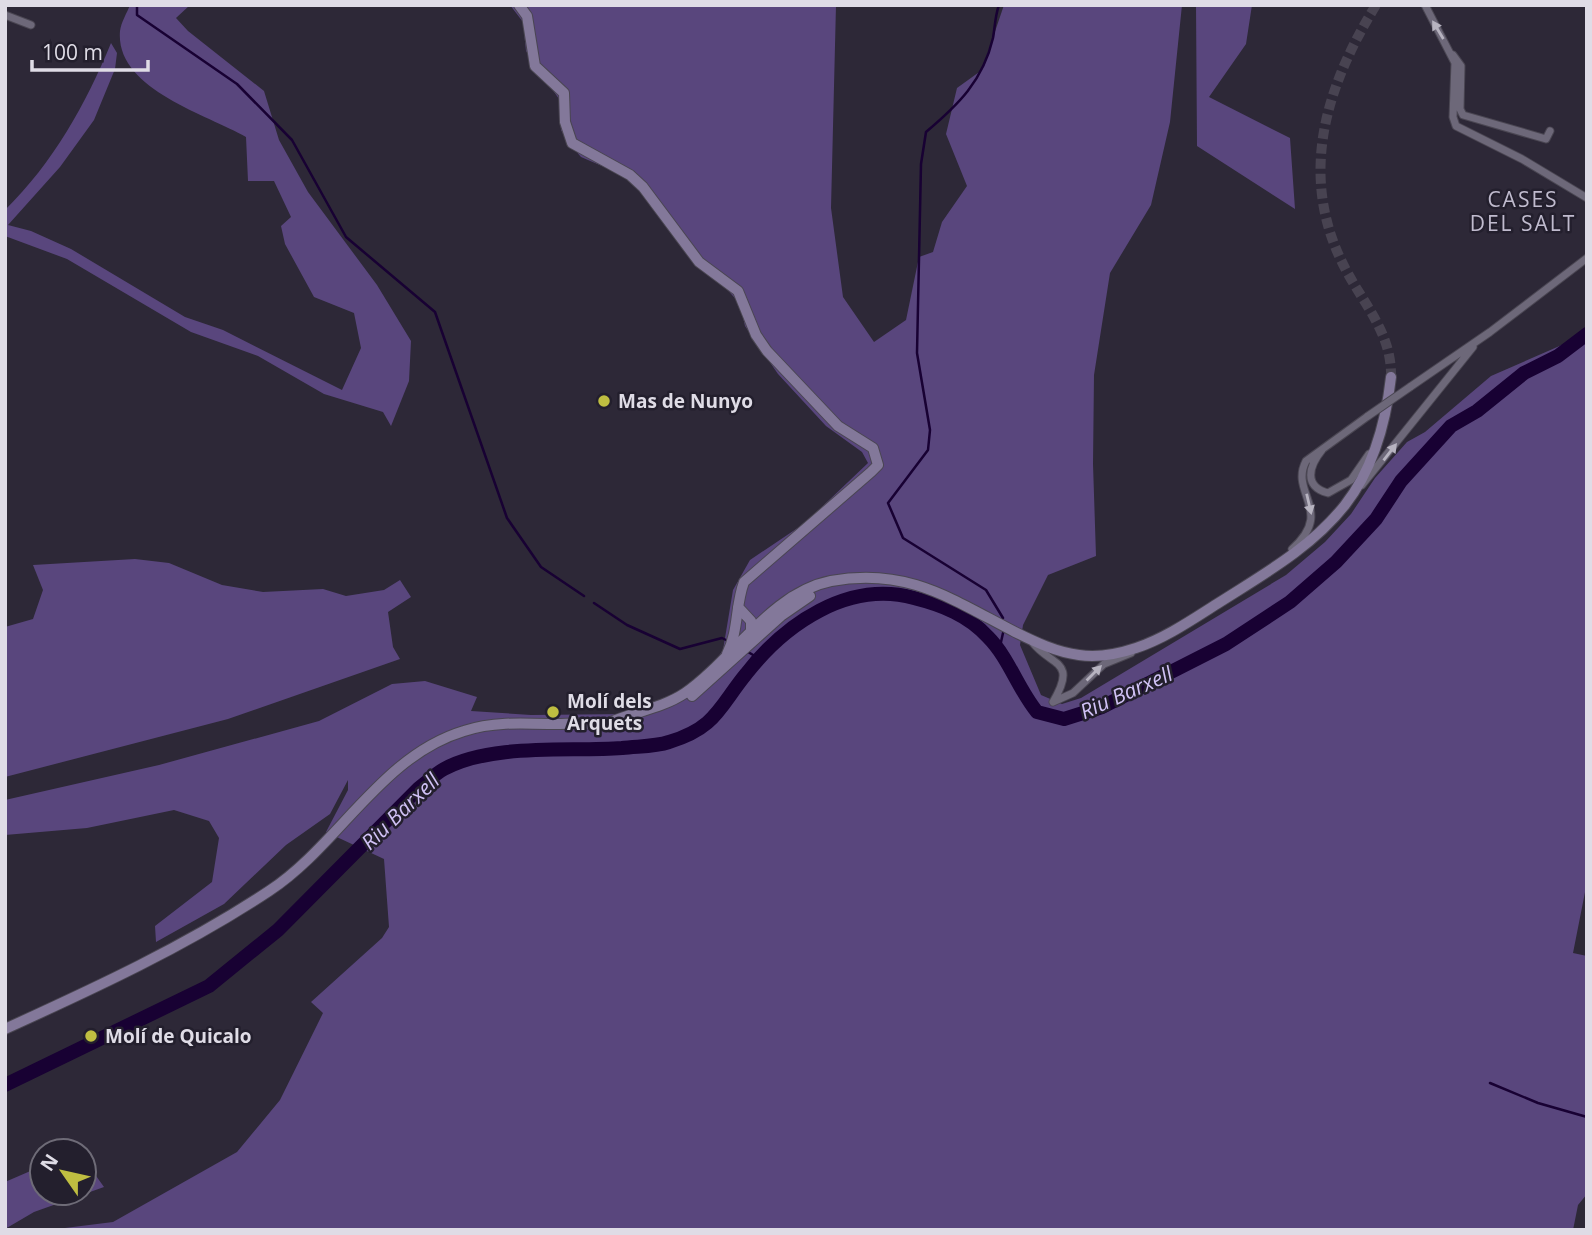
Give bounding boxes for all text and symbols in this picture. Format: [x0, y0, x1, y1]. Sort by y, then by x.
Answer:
one-way arrow [1431, 21, 1444, 40]
scale bar [32, 28, 147, 72]
text: 100 m [42, 38, 103, 66]
district label: CASES DEL SALT [1470, 185, 1576, 237]
place label: Mas de Nunyo [618, 388, 753, 414]
marker: Mas de Nunyo [596, 393, 612, 409]
one-way arrow [1382, 443, 1396, 461]
one-way arrow [1304, 493, 1315, 515]
water label: Riu Barxell [1075, 659, 1177, 725]
one-way arrow [1086, 665, 1103, 682]
place label: Molí dels Arquets [567, 688, 652, 736]
marker: Molí dels Arquets [545, 704, 561, 720]
water label: Riu Barxell [355, 766, 446, 855]
place label: Molí de Quicalo [105, 1023, 252, 1049]
marker: Molí de Quicalo [83, 1028, 99, 1044]
north arrow [28, 1137, 98, 1207]
text: N [34, 1149, 64, 1176]

